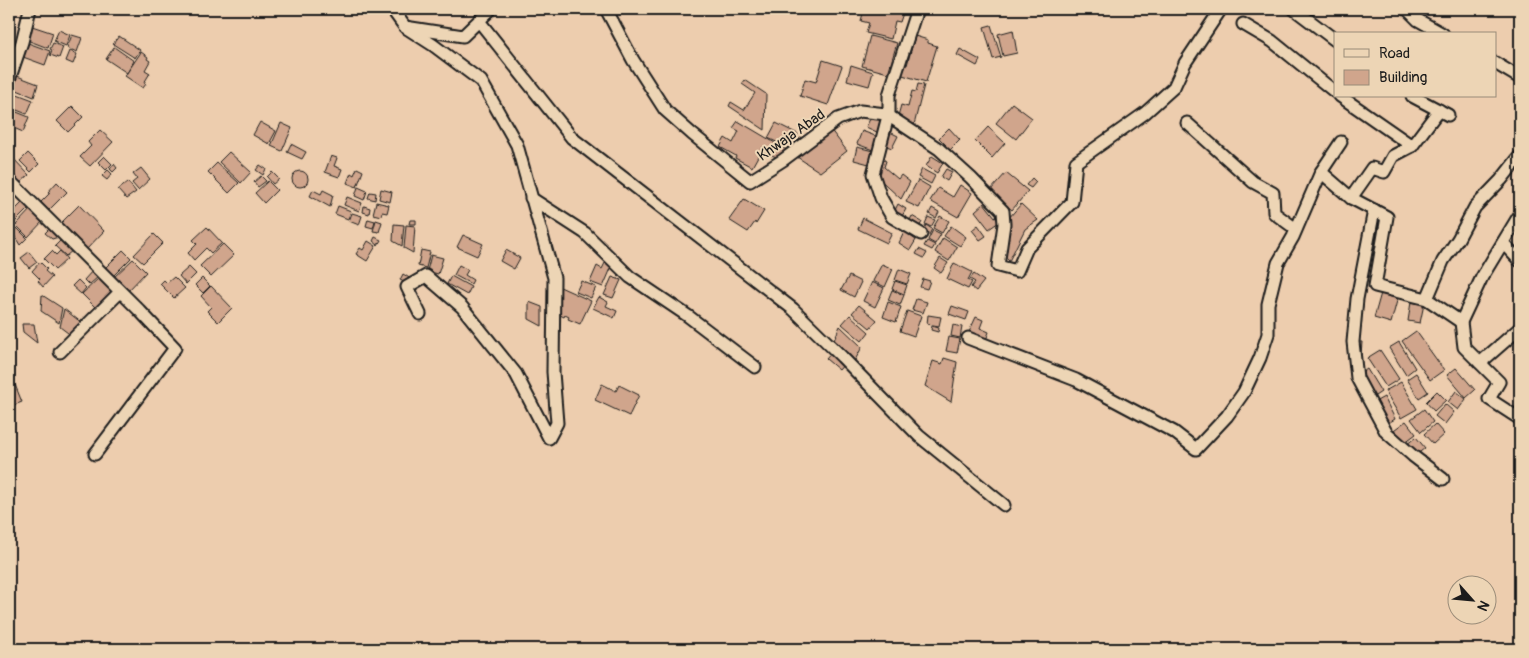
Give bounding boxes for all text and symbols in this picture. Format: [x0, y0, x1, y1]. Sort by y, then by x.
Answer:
legend [1334, 32, 1496, 98]
text: Road [1379, 44, 1410, 63]
text: Building [1379, 68, 1427, 87]
street label: Khwaja Abad [754, 105, 829, 166]
north arrow [1446, 576, 1496, 626]
text: N [1473, 598, 1493, 614]

